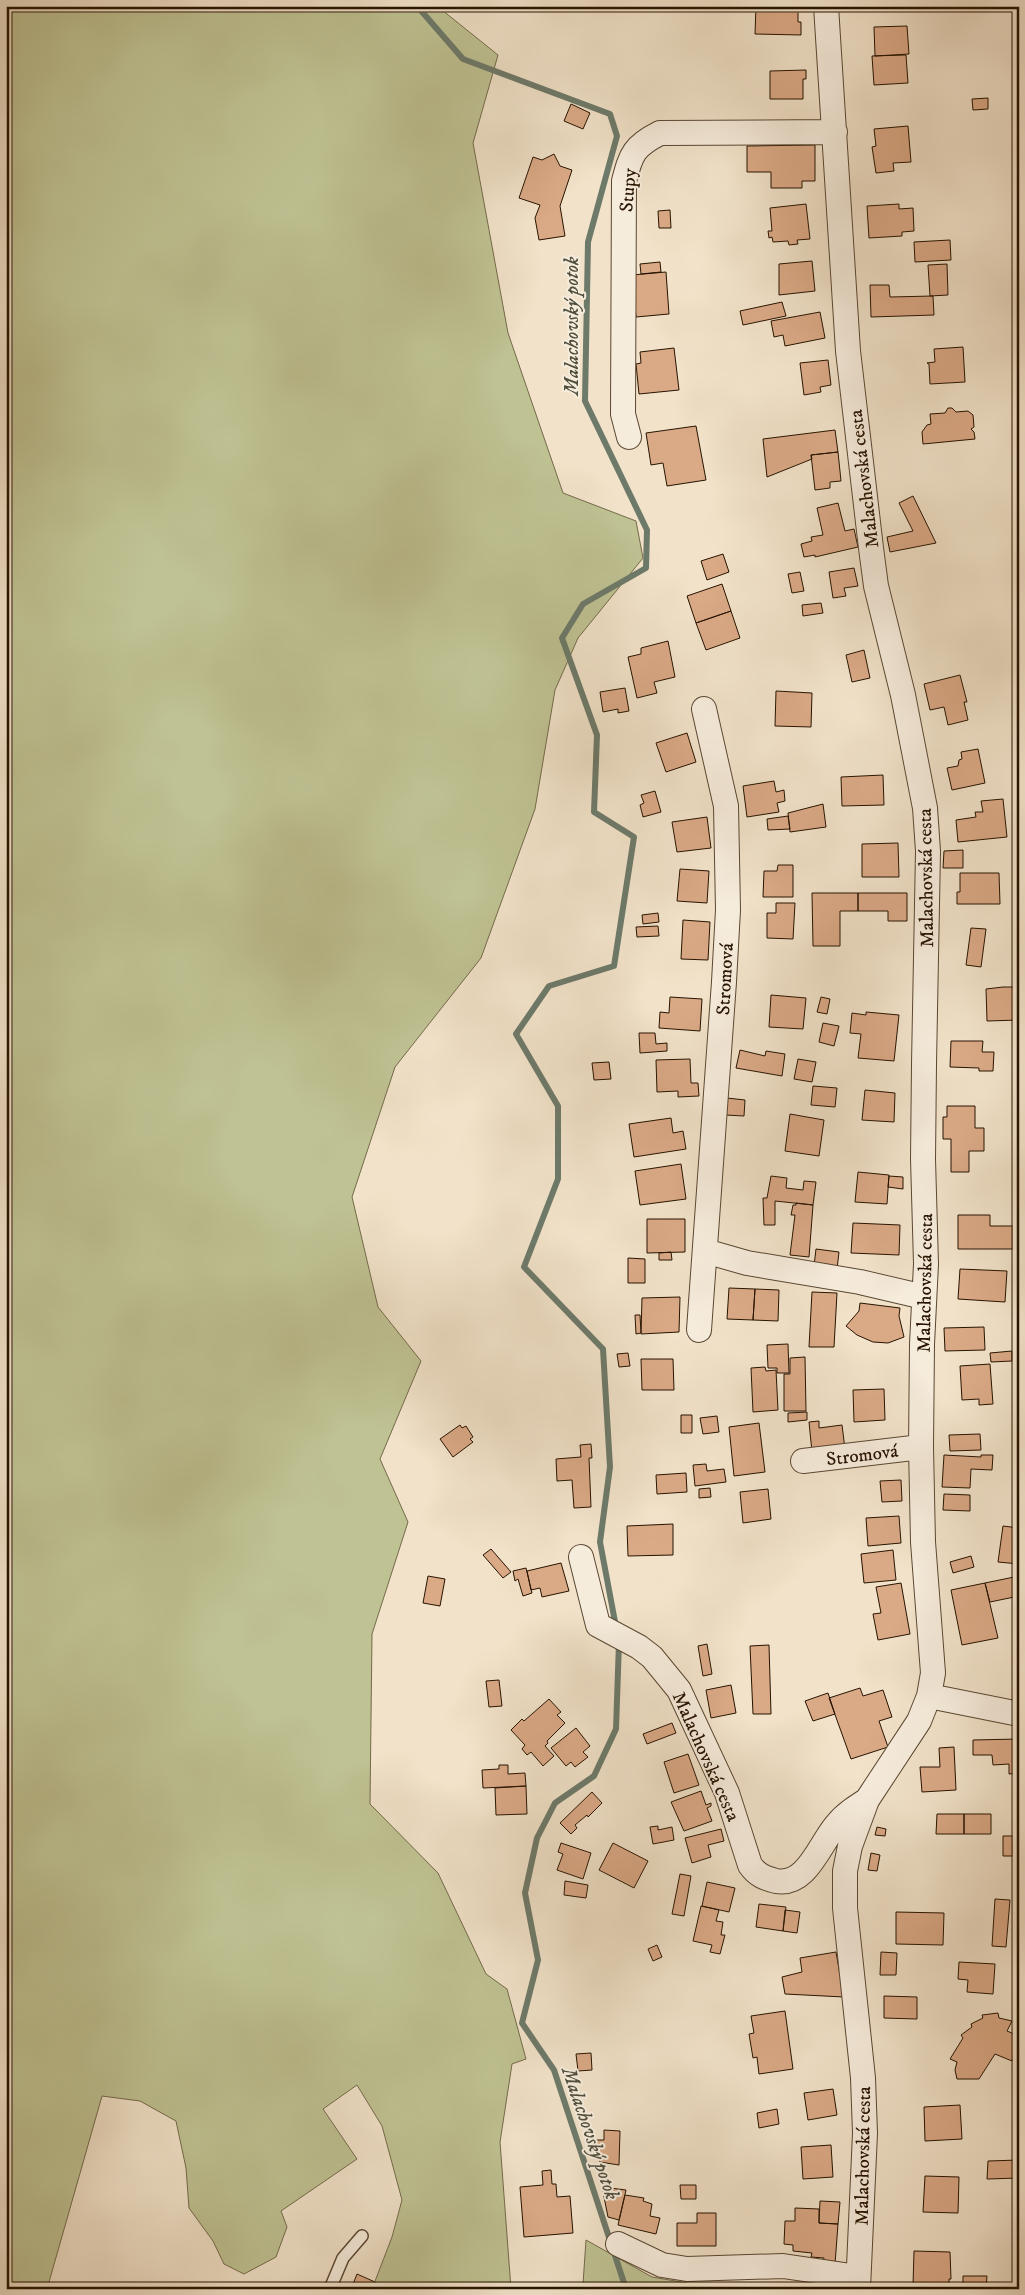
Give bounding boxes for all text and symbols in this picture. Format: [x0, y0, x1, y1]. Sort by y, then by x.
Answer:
street label: Stupy [615, 166, 642, 213]
water label: Malachovský potok [560, 256, 585, 397]
street label: Malachovská cesta [845, 408, 884, 549]
street label: Malachovská cesta [914, 808, 939, 948]
street label: Stromová [712, 942, 739, 1016]
street label: Malachovská cesta [913, 1213, 938, 1353]
street label: Stromová [825, 1440, 899, 1471]
street label: Malachovská cesta [667, 1688, 744, 1825]
water label: Malachovský potok [555, 2062, 624, 2204]
street label: Malachovská cesta [851, 2086, 876, 2226]

